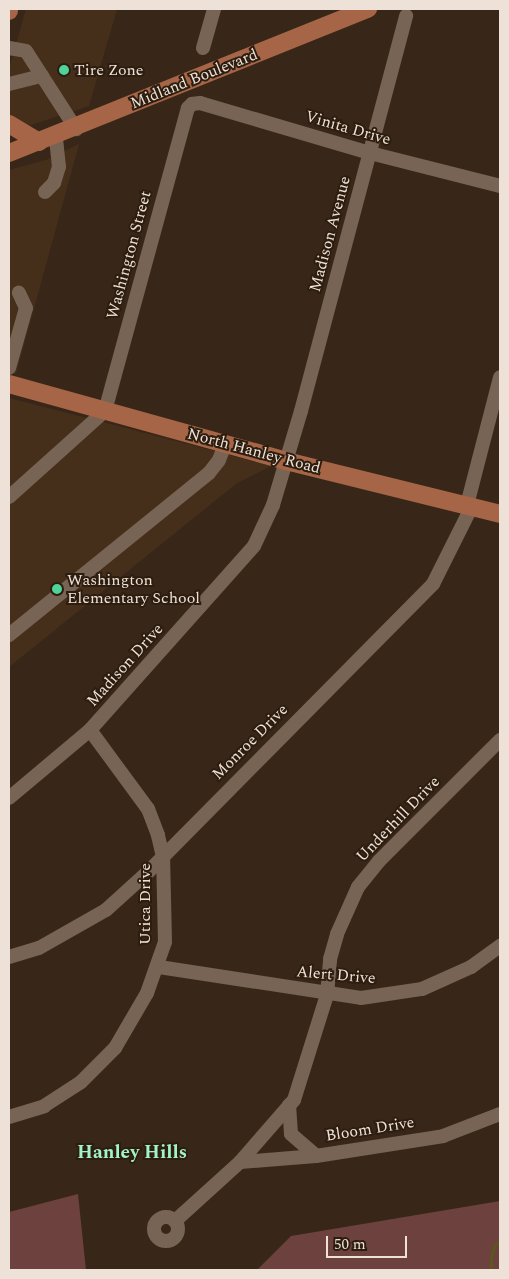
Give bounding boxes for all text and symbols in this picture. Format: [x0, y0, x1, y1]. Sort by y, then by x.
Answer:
street label: Midland Boulevard [128, 45, 260, 113]
place label: Tire Zone [74, 60, 144, 80]
marker: Tire Zone [58, 64, 70, 76]
street label: Vinita Drive [303, 107, 393, 149]
street label: Madison Avenue [305, 174, 355, 294]
street label: Washington Street [103, 189, 155, 321]
street label: North Hanley Road [185, 424, 323, 478]
place label: Washington Elementary School [67, 570, 200, 608]
marker: Washington Elementary School [51, 583, 63, 595]
street label: Madison Drive [83, 619, 167, 711]
street label: Monroe Drive [208, 700, 292, 784]
street label: Underhill Drive [352, 772, 444, 866]
street label: Utica Drive [135, 863, 155, 945]
street label: Alert Drive [296, 962, 376, 988]
street label: Bloom Drive [324, 1113, 416, 1145]
district label: Hanley Hills [77, 1142, 187, 1164]
scale bar [329, 1226, 410, 1258]
text: 50 m [334, 1233, 366, 1256]

